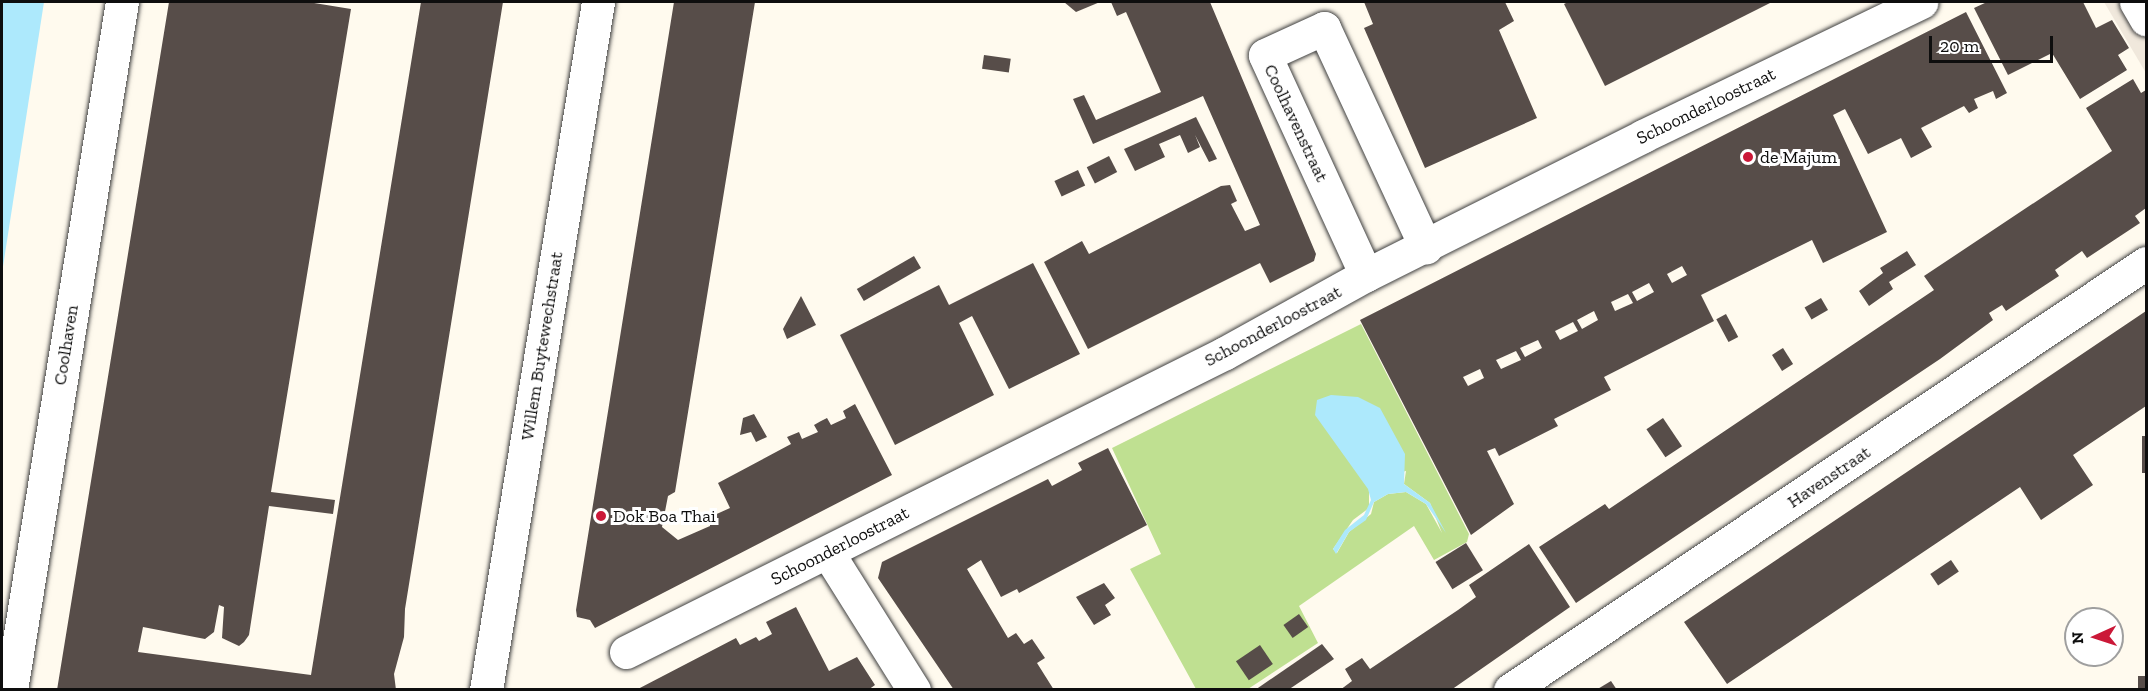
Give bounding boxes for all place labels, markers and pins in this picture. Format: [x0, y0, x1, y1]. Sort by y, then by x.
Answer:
place label: de Majum [1760, 146, 1837, 168]
marker: de Majum [1741, 150, 1755, 164]
place label: Dok Boa Thai [613, 505, 716, 527]
marker: Dok Boa Thai [594, 509, 608, 523]

